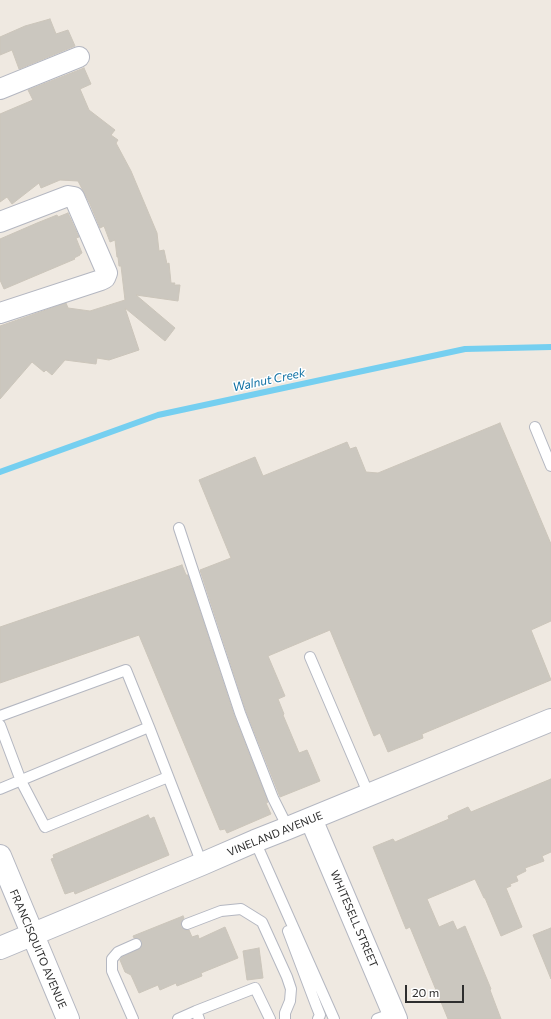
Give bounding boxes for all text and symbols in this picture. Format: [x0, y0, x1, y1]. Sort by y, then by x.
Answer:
water label: Walnut Creek [231, 365, 307, 395]
street label: VINELAND AVENUE [225, 809, 325, 859]
street label: WHITESELL STREET [327, 868, 381, 970]
street label: FRANCISQUITO AVENUE [7, 887, 69, 1011]
scale bar [407, 977, 466, 1003]
text: 20 m [412, 985, 439, 999]

